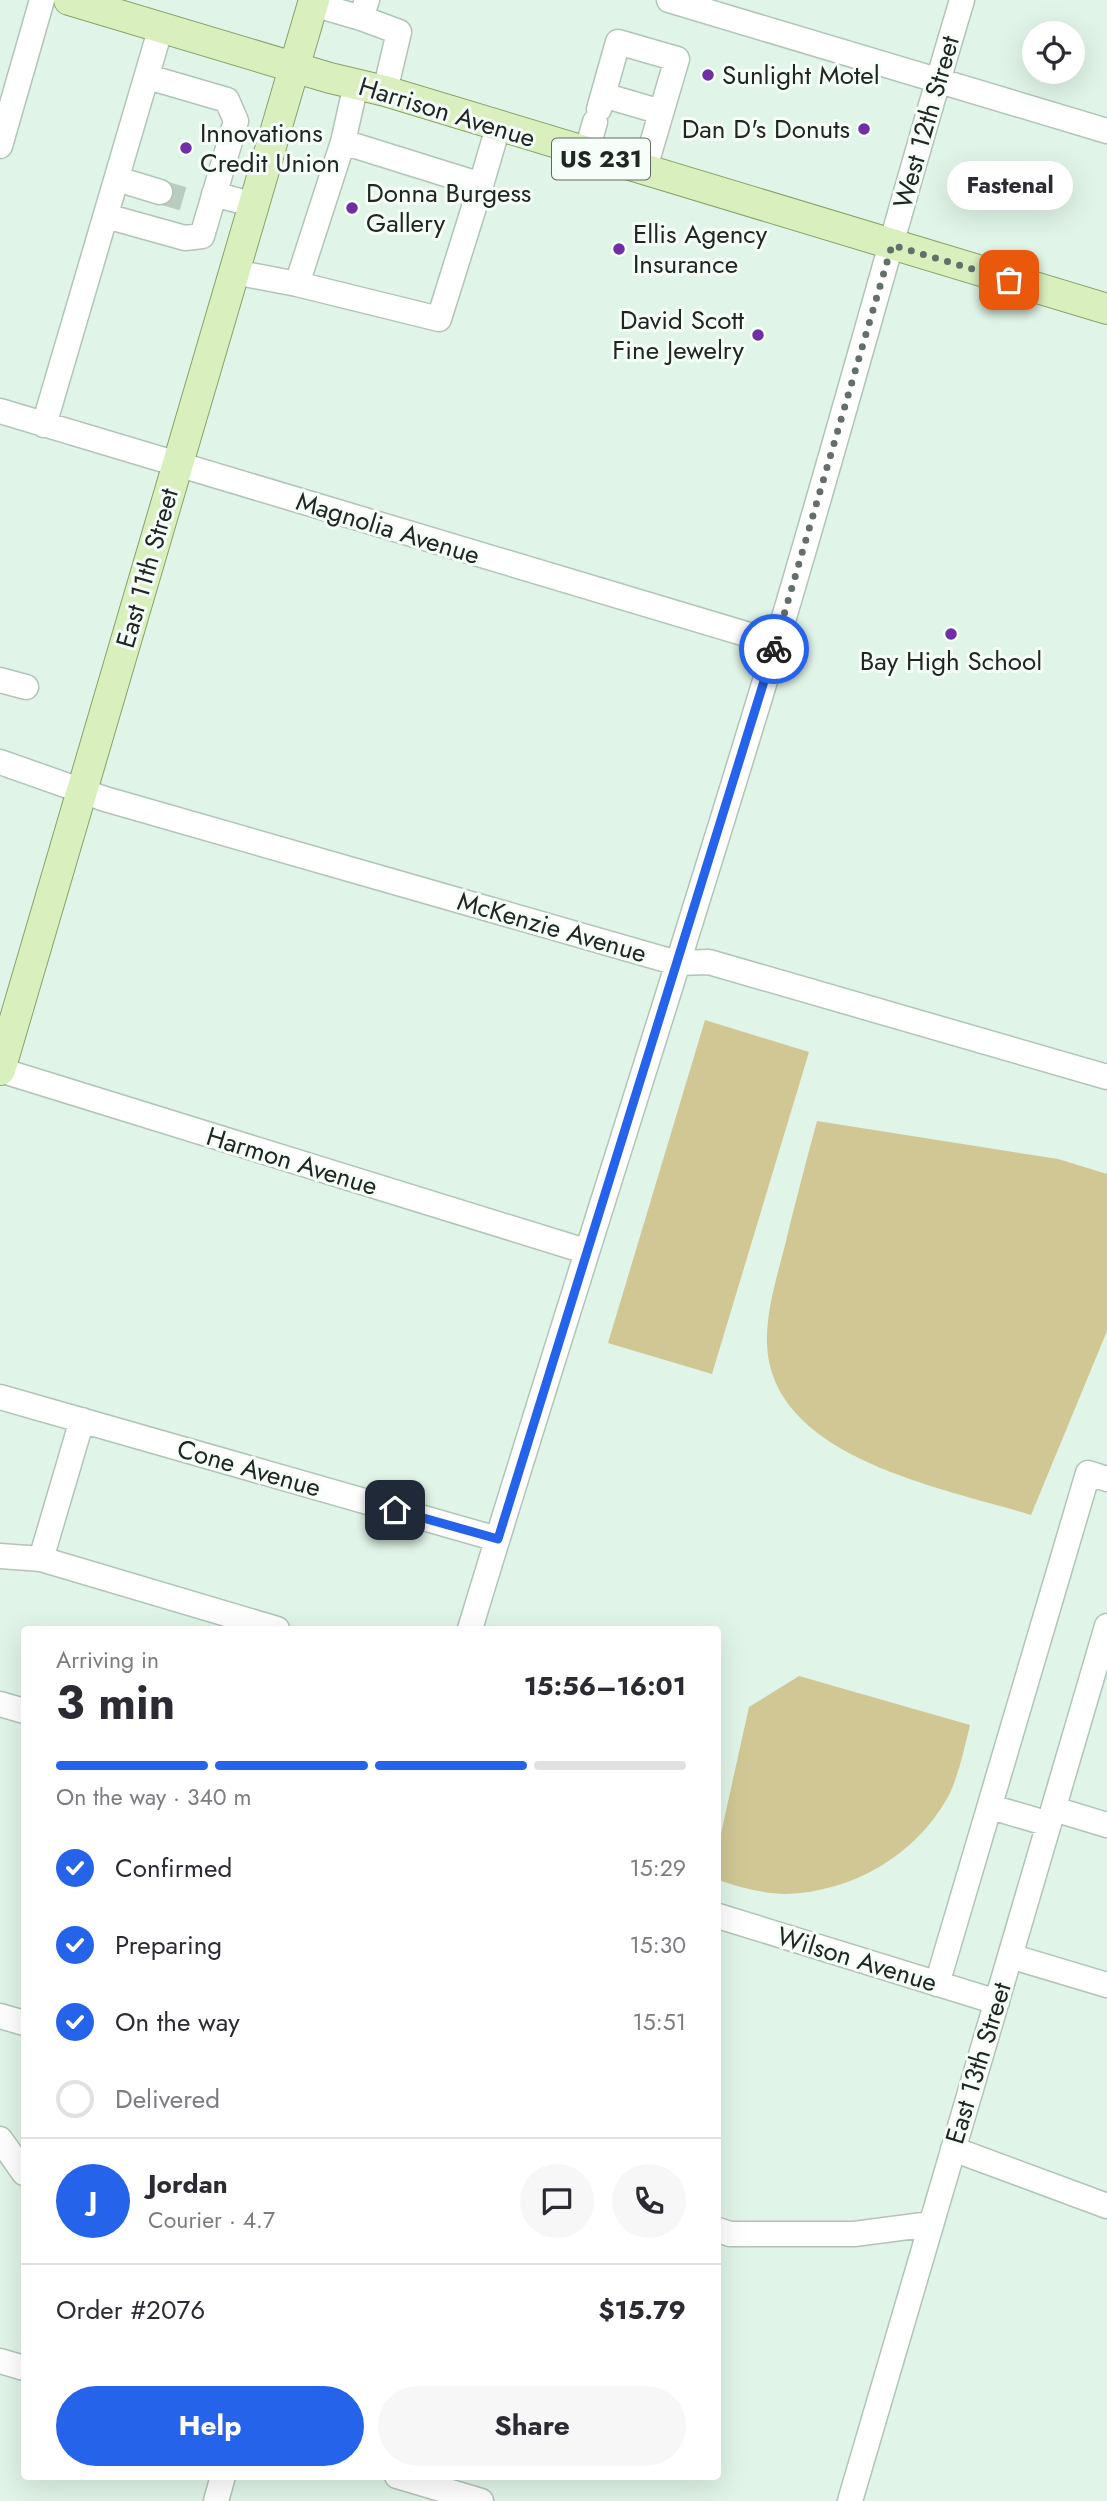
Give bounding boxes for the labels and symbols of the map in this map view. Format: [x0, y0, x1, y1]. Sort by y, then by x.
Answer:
street label: West 12th Street [883, 31, 969, 213]
place label: Sunlight Motel [722, 56, 880, 94]
street label: Harrison Avenue [354, 67, 540, 157]
marker: Sunlight Motel [700, 67, 716, 83]
place label: Dan D's Donuts [682, 110, 850, 148]
place label: Innovations Credit Union [200, 114, 340, 182]
marker: Dan D's Donuts [856, 121, 872, 137]
road number: US 231 [552, 139, 650, 180]
marker: Innovations Credit Union [178, 140, 194, 156]
callout: Fastenal [946, 161, 1072, 210]
place label: Donna Burgess Gallery [366, 174, 531, 242]
marker: Donna Burgess Gallery [344, 200, 360, 216]
place label: Ellis Agency Insurance [633, 215, 768, 283]
marker: Ellis Agency Insurance [611, 241, 627, 257]
pin [979, 250, 1039, 310]
place label: David Scott Fine Jewelry [612, 301, 745, 369]
marker: David Scott Fine Jewelry [750, 327, 766, 343]
street label: Magnolia Avenue [291, 482, 485, 574]
street label: East 11th Street [106, 483, 188, 652]
courier [739, 614, 809, 684]
marker: Bay High School [943, 626, 959, 642]
place label: Bay High School [860, 642, 1042, 680]
street label: McKenzie Avenue [453, 882, 651, 972]
street label: Harmon Avenue [202, 1117, 382, 1205]
street label: Cone Avenue [173, 1429, 325, 1507]
pin [365, 1480, 425, 1540]
street label: Wilson Avenue [772, 1917, 942, 2001]
street label: East 13th Street [935, 1977, 1021, 2148]

